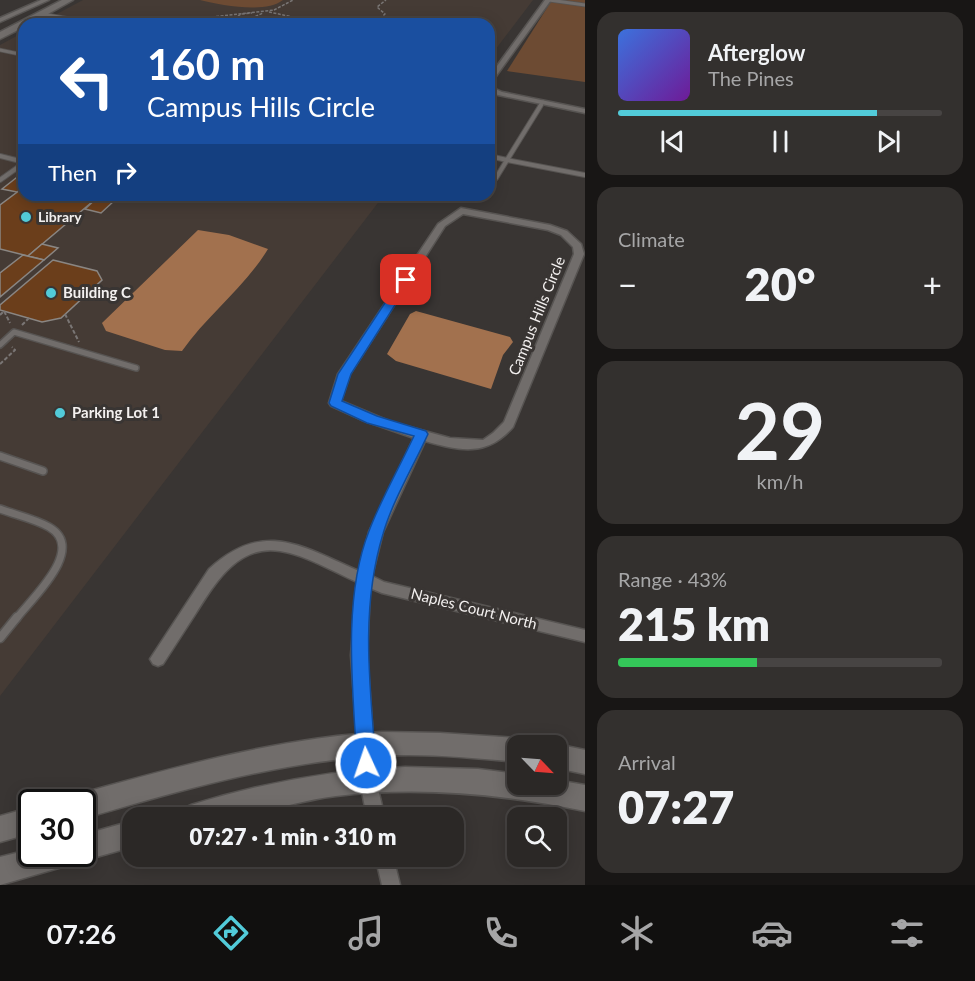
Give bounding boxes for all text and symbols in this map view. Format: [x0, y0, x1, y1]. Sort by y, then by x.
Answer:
text: 160 m [147, 39, 265, 89]
text: Afterglow [708, 39, 805, 66]
icon: left [48, 42, 126, 120]
text: The Pines [708, 66, 794, 90]
text: Campus Hills Circle [147, 90, 375, 123]
icon: previous [656, 125, 689, 158]
icon: pause [764, 125, 797, 158]
icon: next [872, 125, 905, 158]
icon: right [109, 156, 142, 189]
text: Then [48, 159, 97, 186]
place label: Library [38, 208, 82, 225]
marker: Library [19, 210, 33, 224]
text: Climate [618, 227, 685, 251]
street label: Campus Hills Circle [504, 253, 568, 378]
pin [380, 254, 431, 305]
text: 20° [745, 257, 815, 311]
icon: arrive [389, 263, 422, 296]
text: − [618, 264, 637, 304]
text: + [923, 264, 942, 304]
place label: Building C [63, 283, 131, 301]
marker: Building C [44, 286, 58, 300]
text: 29 [735, 383, 825, 477]
place label: Parking Lot 1 [72, 403, 160, 421]
marker: Parking Lot 1 [53, 406, 67, 420]
text: km/h [757, 469, 803, 493]
text: Range · 43% [618, 567, 727, 591]
street label: Naples Court North [409, 584, 539, 632]
text: 215 km [618, 597, 770, 651]
position arrow [334, 731, 398, 795]
north arrow [507, 735, 567, 795]
map controls [507, 735, 567, 867]
text: Arrival [618, 750, 676, 774]
text: 07:27 [618, 780, 734, 834]
speed limit sign: 30 [18, 789, 96, 867]
button: search [507, 807, 567, 867]
text: 07:27 · 1 min · 310 m [190, 823, 396, 850]
icon: directions [210, 912, 252, 954]
icon: music [345, 912, 387, 954]
icon: phone [480, 912, 522, 954]
icon: climate [616, 912, 658, 954]
icon: car [751, 912, 793, 954]
icon: filters [886, 912, 928, 954]
text: 07:26 [47, 917, 116, 950]

